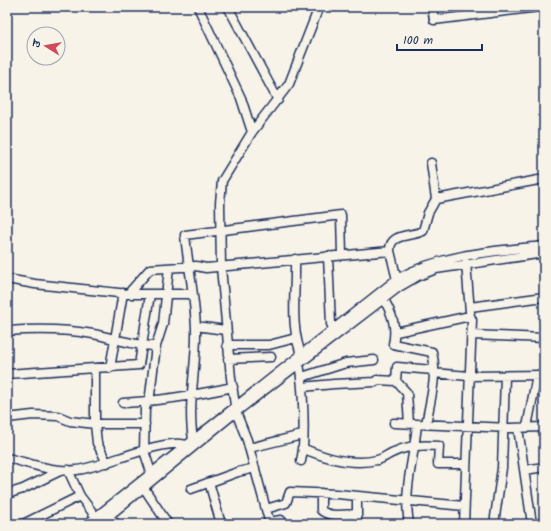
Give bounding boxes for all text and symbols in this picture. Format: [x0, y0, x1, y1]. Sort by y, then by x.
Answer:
north arrow [26, 26, 66, 66]
scale bar [397, 26, 482, 52]
text: 100 m [403, 31, 434, 50]
text: उ [28, 37, 47, 49]

